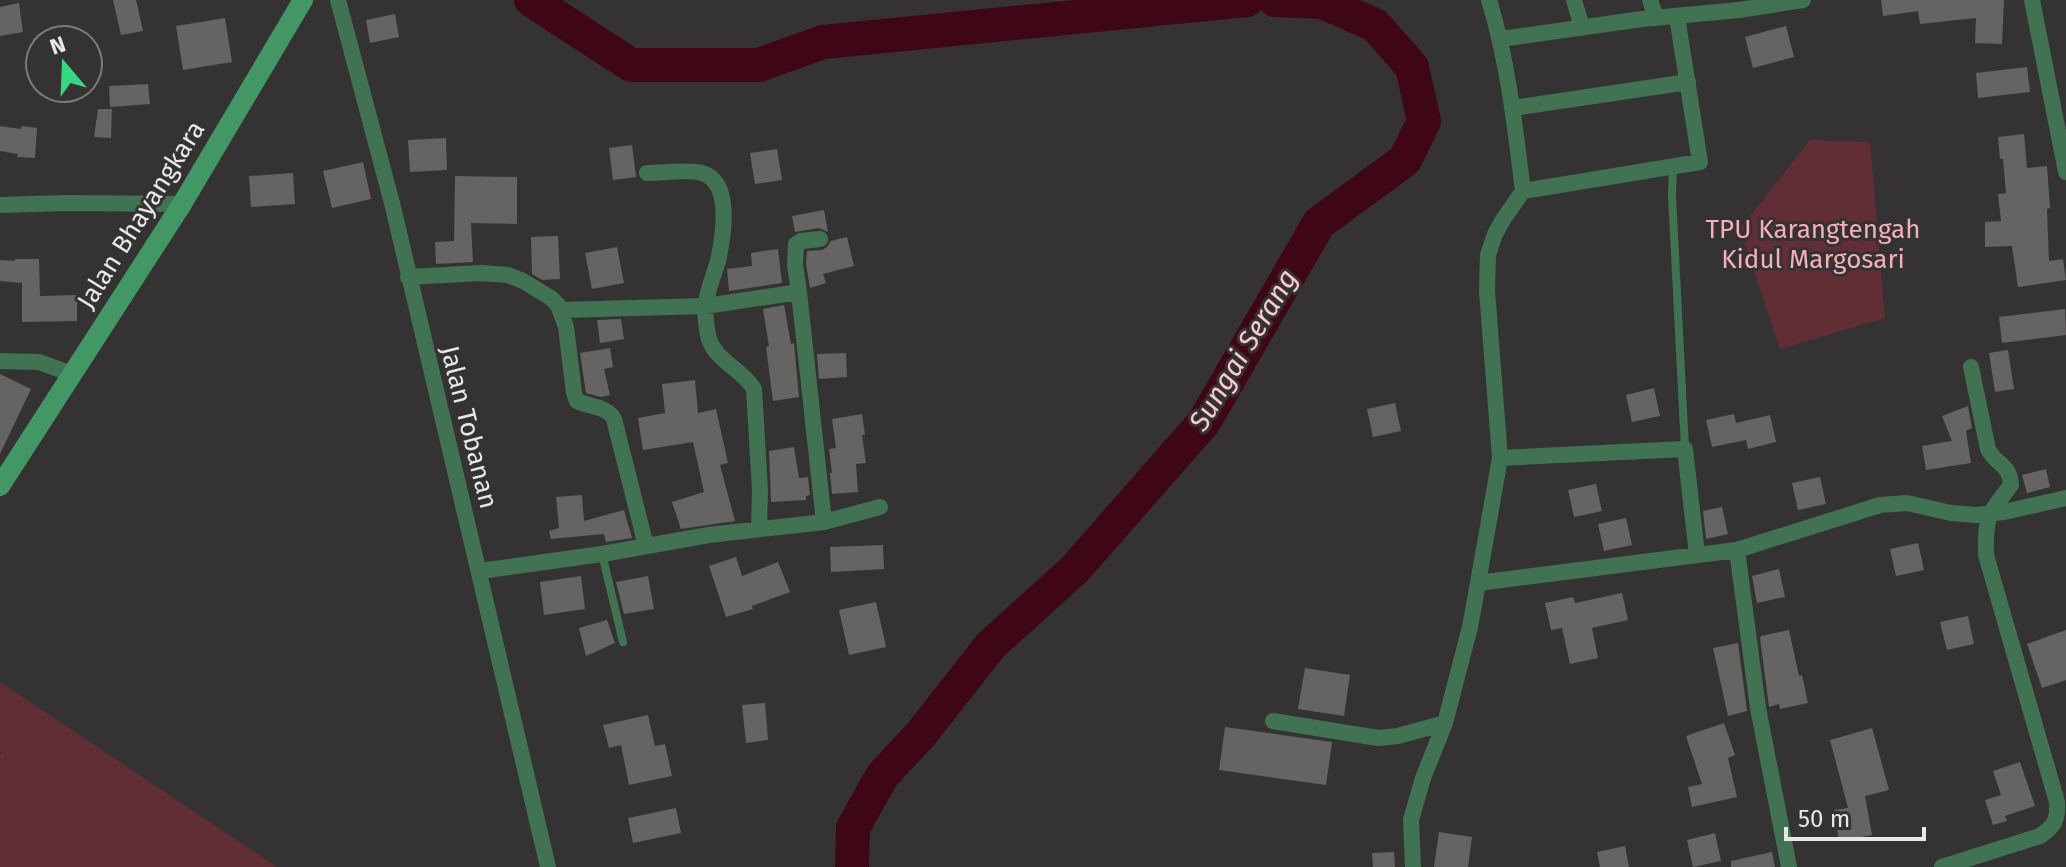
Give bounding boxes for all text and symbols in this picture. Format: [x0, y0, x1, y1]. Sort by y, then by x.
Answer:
north arrow [24, 24, 104, 104]
text: N [46, 30, 69, 61]
street label: Jalan Bhayangkara [71, 115, 211, 315]
park label: TPU Karangtengah Kidul Margosari [1706, 214, 1920, 275]
water label: Sungai Serang [1181, 263, 1304, 438]
street label: Jalan Tobanan [434, 342, 504, 512]
scale bar [1786, 791, 1924, 841]
text: 50 m [1798, 805, 1850, 833]

